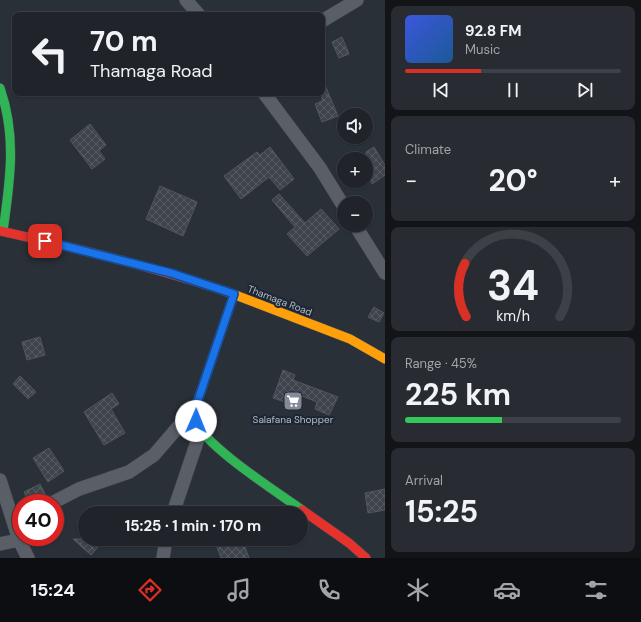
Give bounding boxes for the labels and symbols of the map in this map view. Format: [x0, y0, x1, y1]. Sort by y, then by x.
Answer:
pin [28, 224, 62, 258]
street label: Thamaga Road [246, 282, 314, 319]
supermarket icon: Salafana Shopper [282, 390, 304, 412]
position arrow [175, 400, 217, 442]
place label: Salafana Shopper [253, 413, 334, 426]
speed limit sign: 40 [12, 494, 64, 546]

